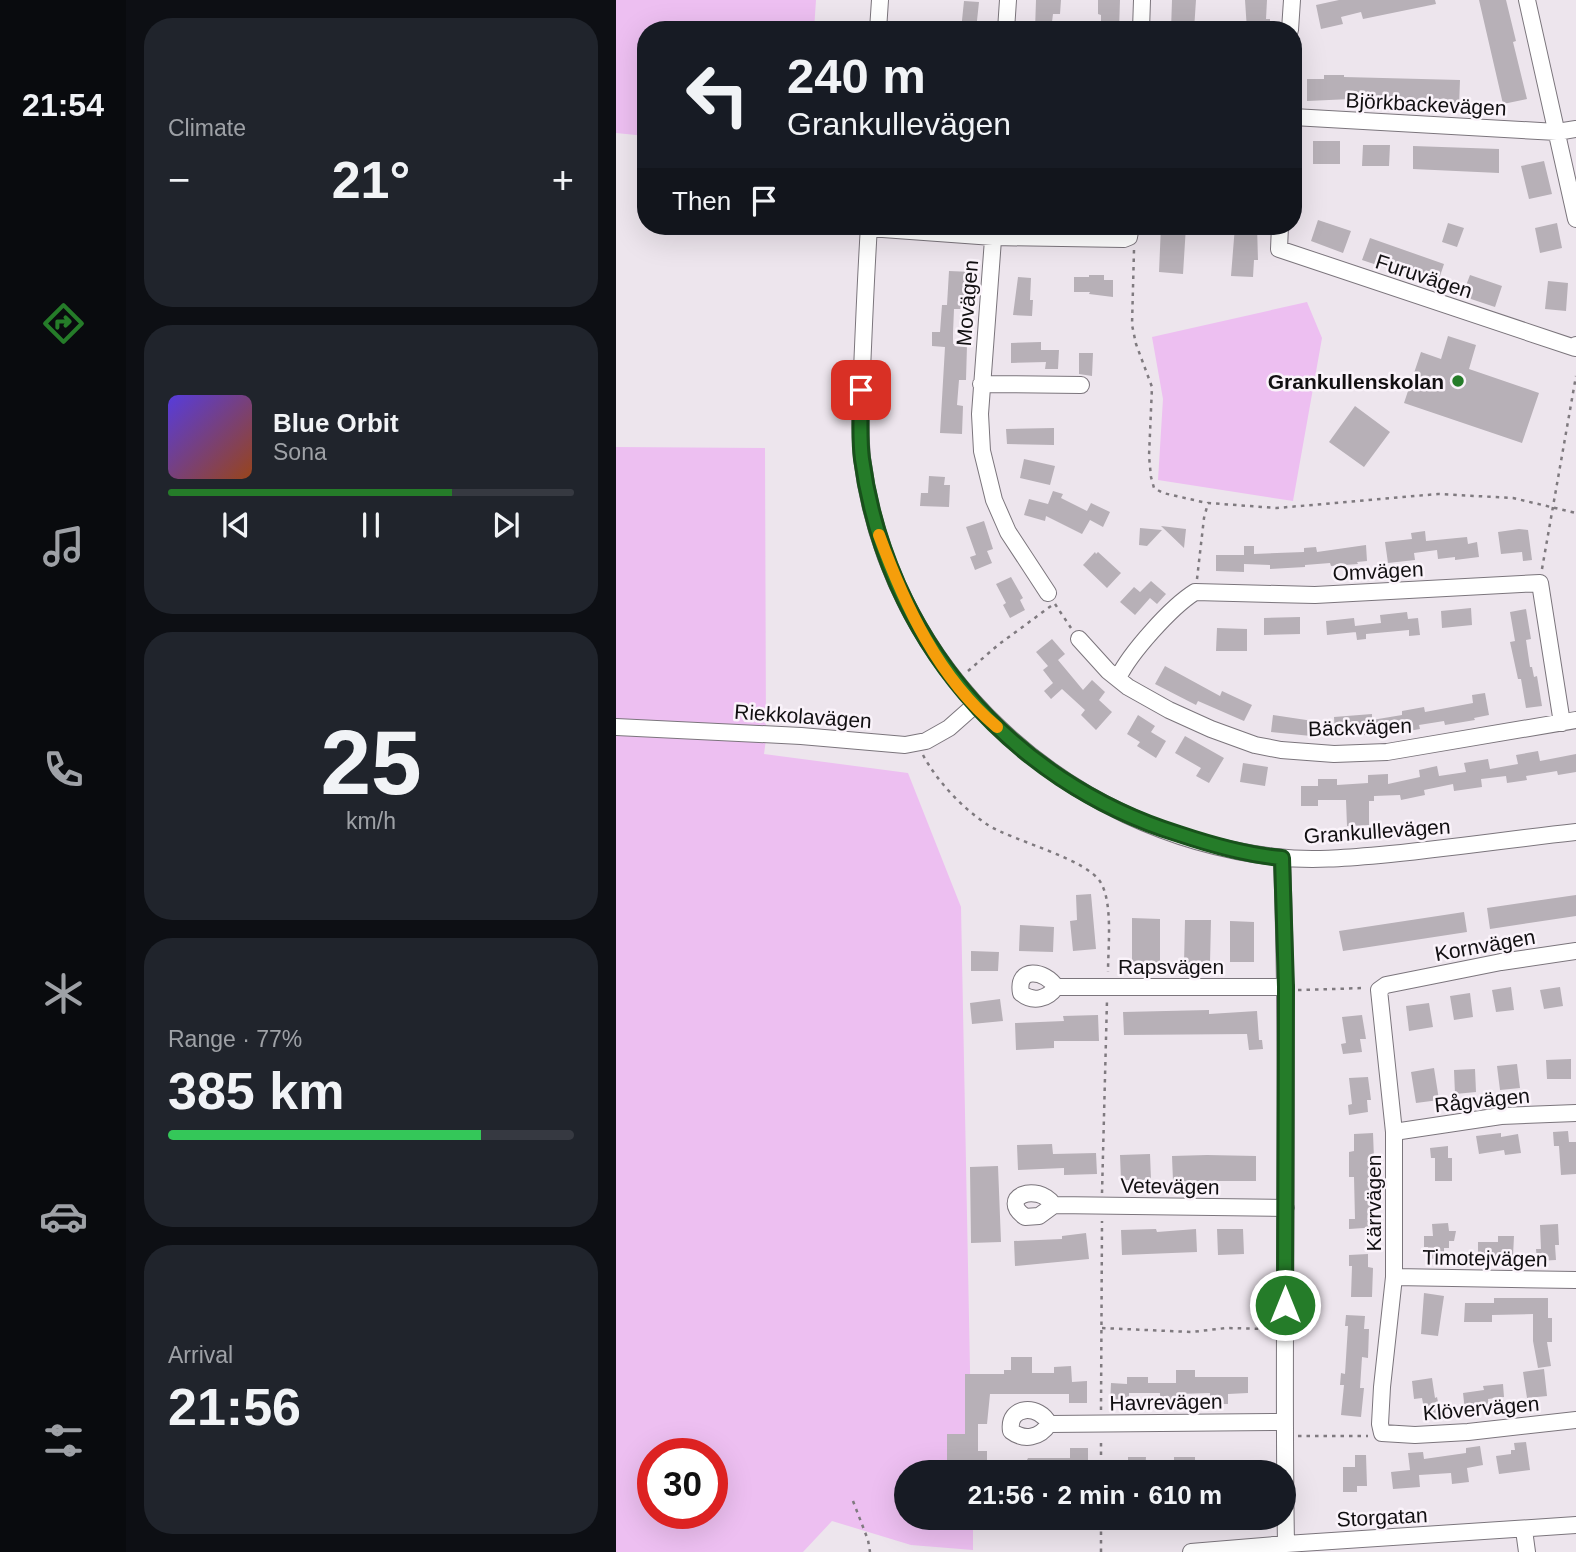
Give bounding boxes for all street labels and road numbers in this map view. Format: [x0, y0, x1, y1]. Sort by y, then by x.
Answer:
street label: Björkbackevägen [1345, 88, 1507, 120]
street label: Furuvägen [1373, 250, 1475, 302]
street label: Movägen [952, 259, 982, 347]
street label: Omvägen [1332, 557, 1424, 585]
street label: Riekkolavägen [733, 700, 873, 732]
street label: Bäckvägen [1308, 714, 1412, 740]
street label: Grankullevägen [1303, 814, 1451, 848]
street label: Kornvägen [1433, 925, 1537, 965]
street label: Rapsvägen [1118, 955, 1224, 978]
street label: Rågvägen [1433, 1084, 1531, 1116]
street label: Kärrvägen [1362, 1155, 1385, 1251]
street label: Vetevägen [1120, 1174, 1220, 1198]
street label: Timotejvägen [1422, 1245, 1548, 1271]
street label: Havrevägen [1109, 1390, 1223, 1414]
street label: Klövervägen [1422, 1391, 1540, 1425]
street label: Storgatan [1336, 1503, 1428, 1531]

